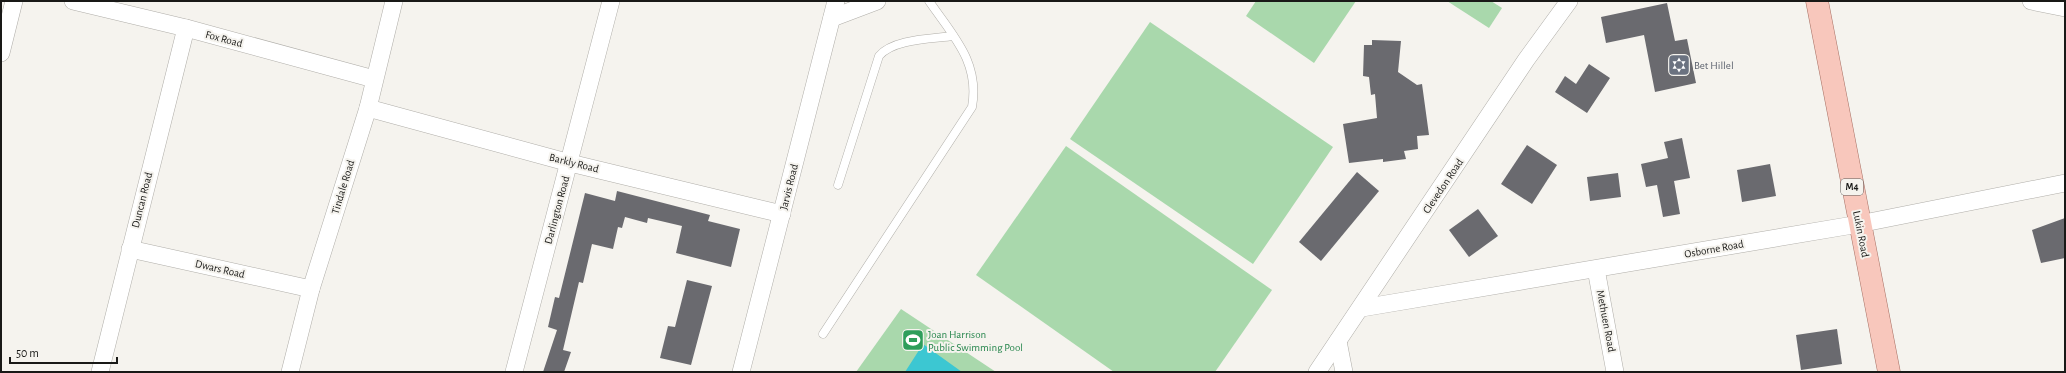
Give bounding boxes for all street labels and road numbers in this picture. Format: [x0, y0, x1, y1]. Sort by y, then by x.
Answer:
street label: Fox Road [204, 29, 244, 49]
street label: Barkly Road [548, 152, 600, 175]
street label: Clevedon Road [1421, 156, 1465, 215]
street label: Tindale Road [330, 158, 357, 215]
street label: Jarvis Road [778, 163, 800, 211]
street label: Duncan Road [130, 171, 154, 229]
street label: Darlington Road [543, 174, 571, 245]
road number: M4 [1841, 179, 1863, 195]
street label: Lukin Road [1851, 210, 1871, 259]
street label: Osborne Road [1684, 238, 1745, 260]
street label: Dwars Road [194, 258, 246, 280]
street label: Methuen Road [1595, 289, 1617, 353]

